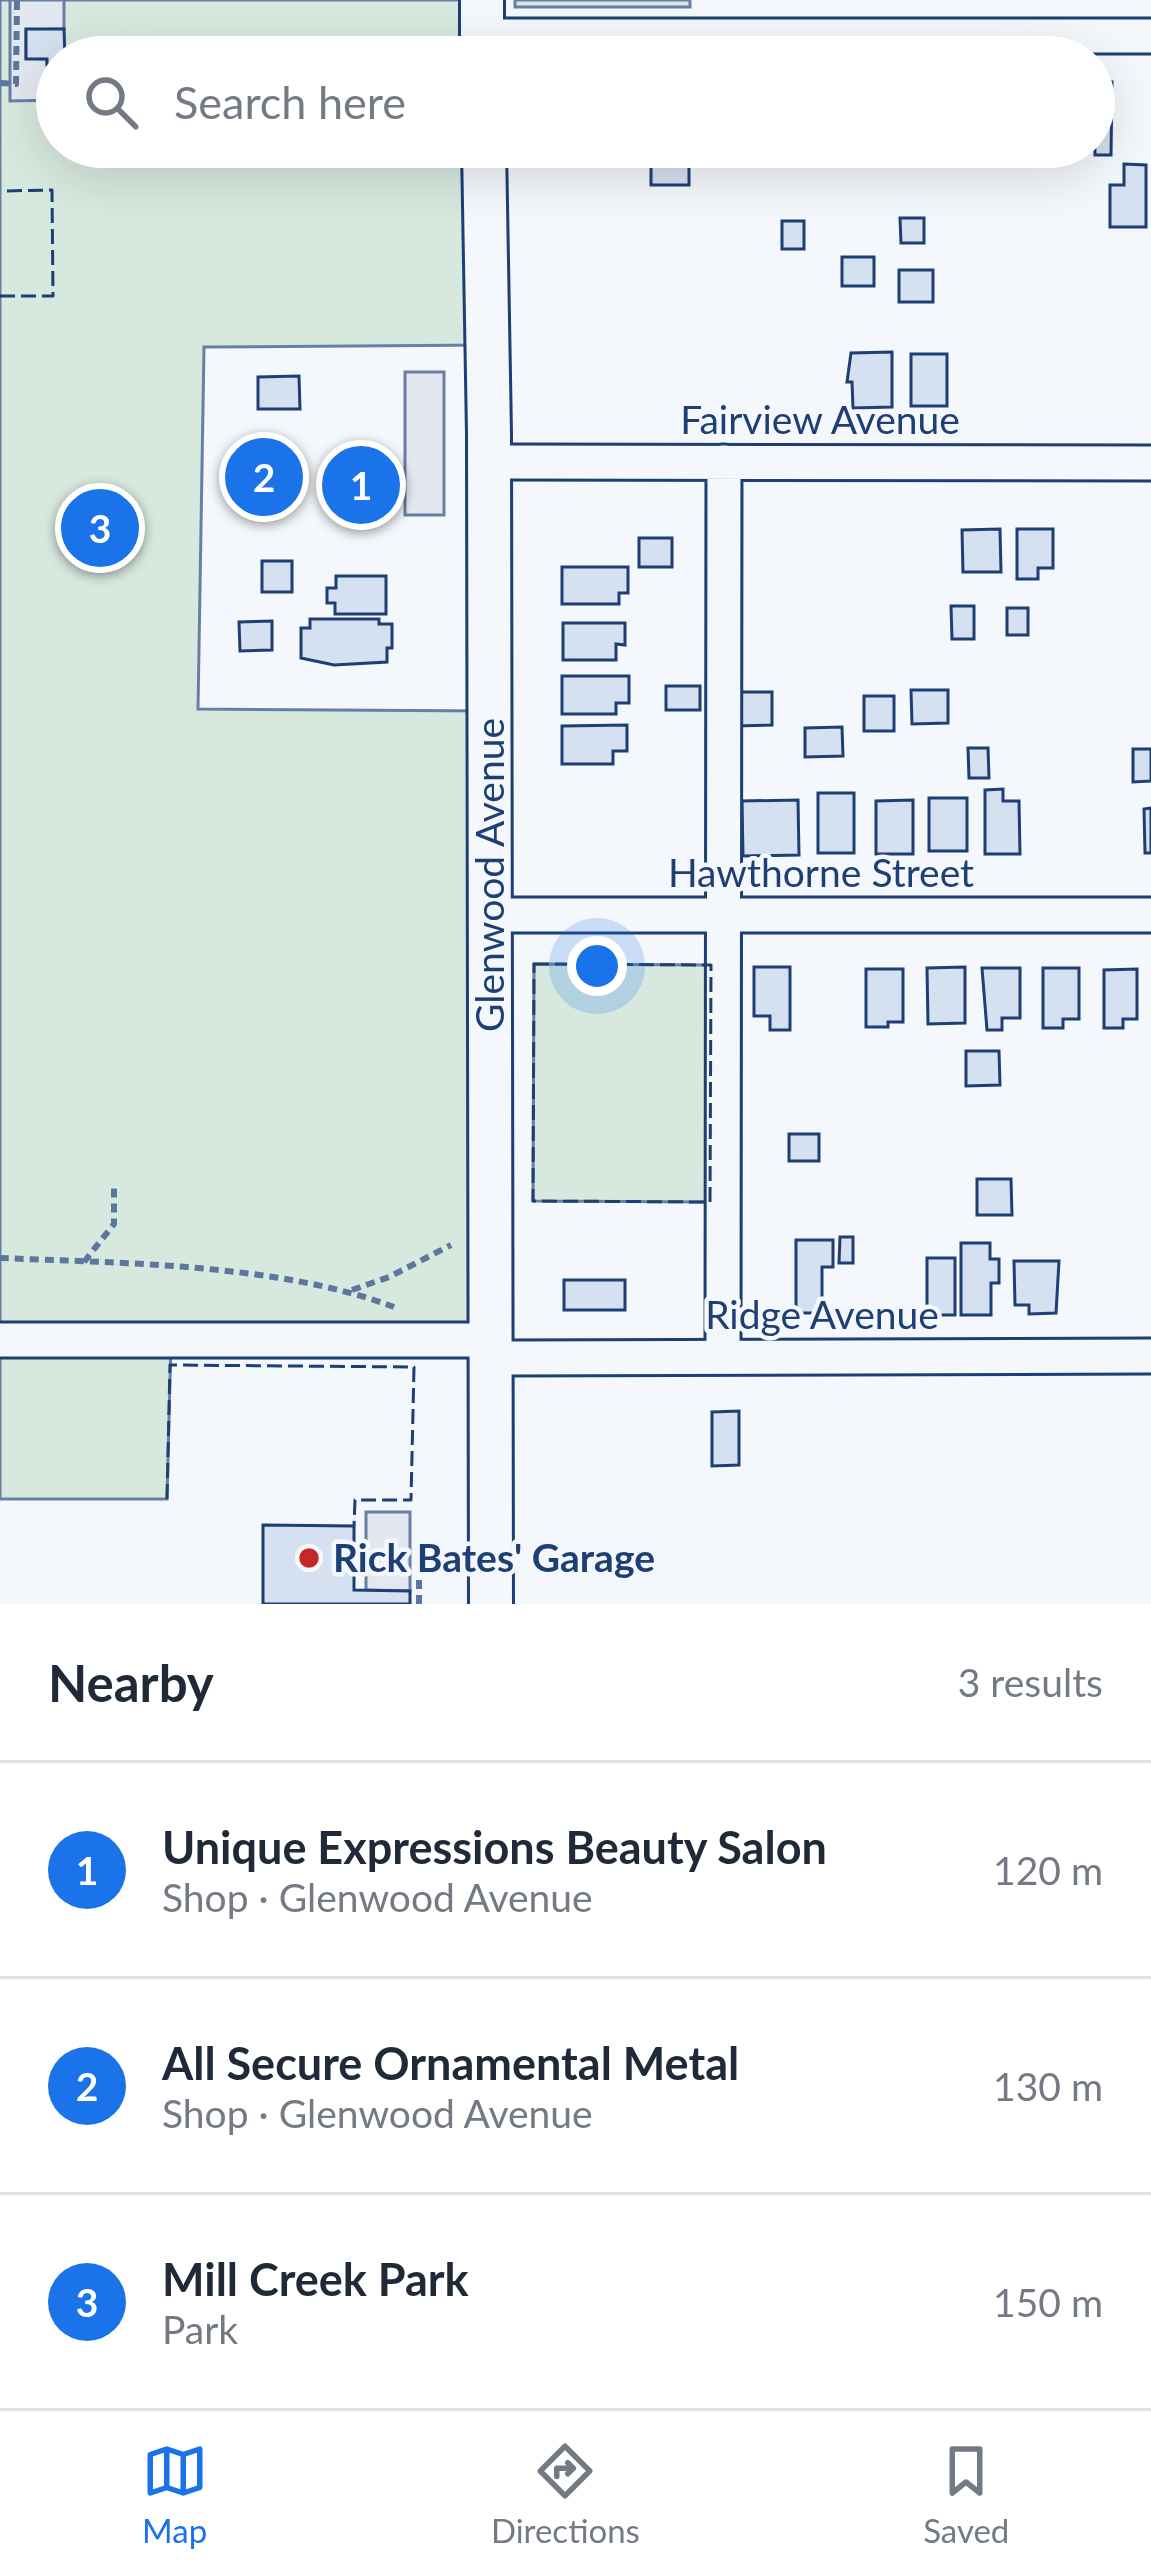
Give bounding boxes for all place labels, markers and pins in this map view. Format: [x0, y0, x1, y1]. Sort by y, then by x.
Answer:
pin: 2 [225, 432, 303, 522]
pin: 1 [322, 440, 400, 530]
pin: 3 [61, 483, 139, 573]
place label: Rick Bates' Garage [333, 1534, 655, 1580]
marker: Rick Bates' Garage [296, 1545, 322, 1571]

